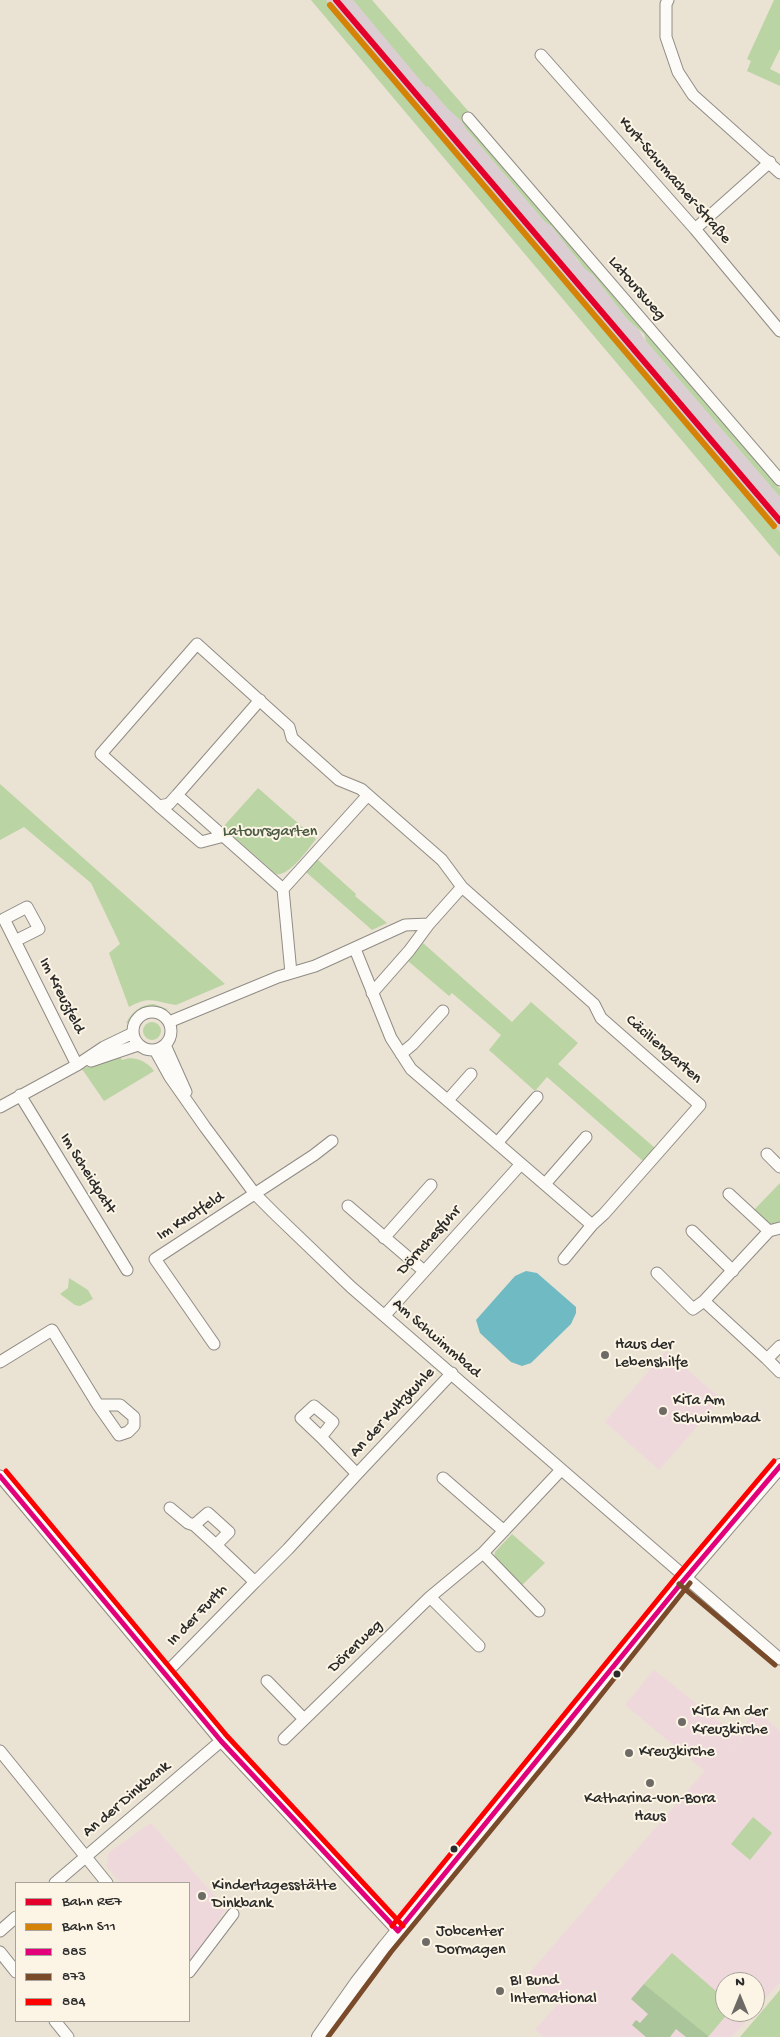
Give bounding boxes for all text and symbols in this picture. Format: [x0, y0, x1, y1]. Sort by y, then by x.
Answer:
street label: Kurt-Schumacher-Straße [614, 113, 734, 249]
street label: Latoursweg [603, 253, 669, 325]
park label: Latoursgarten [223, 823, 317, 843]
street label: Im Kreuzfeld [34, 955, 88, 1037]
street label: Cäciliengarten [621, 1011, 705, 1089]
street label: Im Scheidpatt [55, 1130, 119, 1218]
street label: Im Knotfeld [154, 1188, 228, 1246]
street label: Dörnchesfuhr [394, 1202, 466, 1280]
street label: Am Schwimmbad [388, 1295, 484, 1383]
place label: Haus der Lebenshilfe [615, 1336, 688, 1374]
marker: Haus der Lebenshilfe [599, 1349, 611, 1361]
street label: An der Kultzkuhle [346, 1364, 440, 1462]
place label: KiTa Am Schwimmbad [673, 1392, 760, 1430]
marker: KiTa Am Schwimmbad [657, 1405, 669, 1417]
street label: In der Furth [164, 1581, 232, 1651]
street label: Dörerweg [325, 1616, 387, 1678]
unlabelled marker [612, 1669, 622, 1679]
place label: KiTa An der Kreuzkirche [692, 1703, 768, 1741]
marker: KiTa An der Kreuzkirche [676, 1716, 688, 1728]
place label: Kreuzkirche [639, 1743, 715, 1763]
marker: Kreuzkirche [623, 1747, 635, 1759]
street label: An der Dinkbank [79, 1758, 175, 1842]
marker: Katharina-von-Bora Haus [644, 1777, 656, 1789]
place label: Katharina-von-Bora Haus [584, 1790, 716, 1828]
unlabelled marker [449, 1844, 459, 1854]
place label: Kindertagesstätte Dinkbank [212, 1877, 336, 1915]
legend [15, 1882, 190, 2022]
marker: Kindertagesstätte Dinkbank [196, 1890, 208, 1902]
text: Bahn RE7 [62, 1893, 122, 1911]
text: Bahn S11 [62, 1918, 116, 1936]
place label: Jobcenter Dormagen [436, 1923, 506, 1961]
marker: Jobcenter Dormagen [420, 1936, 432, 1948]
text: 885 [62, 1943, 86, 1961]
text: 873 [62, 1968, 86, 1986]
place label: BI Bund International [510, 1972, 597, 2010]
north arrow [715, 1972, 765, 2022]
text: N [735, 1974, 745, 1991]
marker: BI Bund International [494, 1985, 506, 1997]
text: 884 [62, 1993, 86, 2011]

